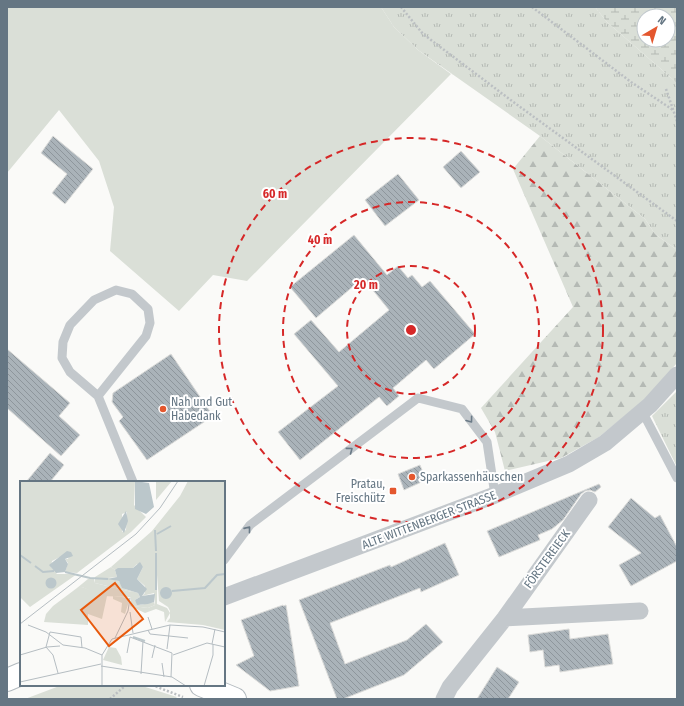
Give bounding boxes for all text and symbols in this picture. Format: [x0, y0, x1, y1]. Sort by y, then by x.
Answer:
north arrow [636, 8, 676, 48]
text: N [655, 13, 668, 28]
text: 60 m [263, 187, 287, 201]
text: 40 m [308, 233, 332, 247]
text: 20 m [353, 278, 378, 292]
centre of rings [404, 323, 418, 337]
place label: Nah und Gut Habedank [171, 395, 232, 423]
marker: Nah und Gut Habedank [158, 404, 168, 414]
one-way arrow [465, 416, 473, 423]
one-way arrow [346, 448, 353, 455]
place label: Sparkassenhäuschen [420, 470, 523, 484]
marker: Sparkassenhäuschen [407, 472, 417, 482]
place label: Pratau, Freischütz [336, 477, 385, 505]
inset map [20, 481, 225, 686]
marker: Pratau, Freischütz [388, 486, 398, 496]
street label: ALTE WITTENBERGER STRASSE [360, 488, 499, 552]
street label: FÖRSTEREIECK [519, 525, 573, 591]
one-way arrow [243, 526, 250, 534]

